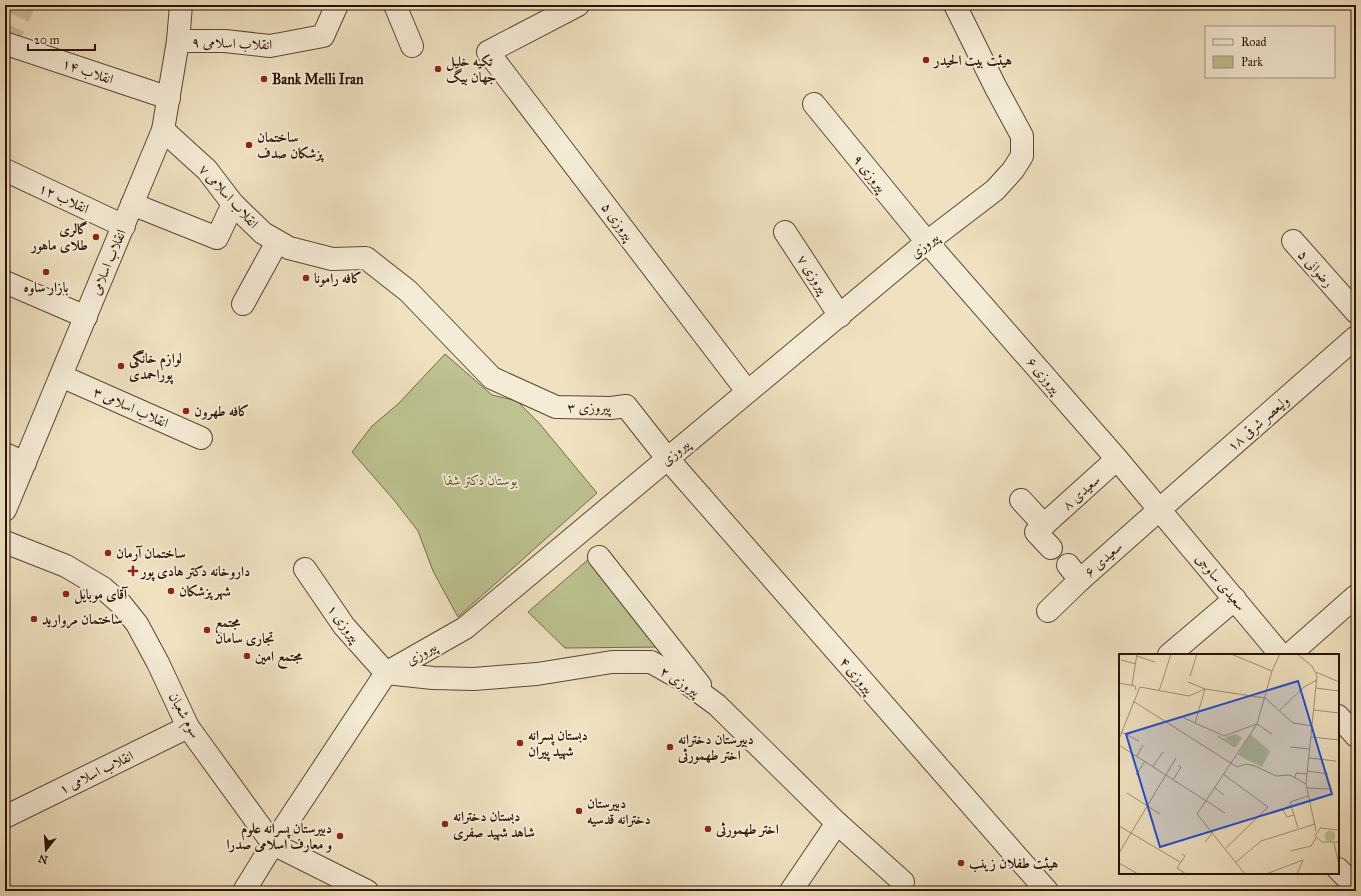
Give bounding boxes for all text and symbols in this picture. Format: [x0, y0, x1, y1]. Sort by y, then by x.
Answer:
scale bar [28, 26, 95, 52]
legend [1205, 26, 1335, 78]
text: 20 m [34, 33, 60, 47]
street label: انقلاب اسلامی ۹ [191, 34, 273, 53]
text: Road [1241, 35, 1267, 49]
place label: هیئت بیت الحیدر [932, 52, 1012, 69]
place label: تکیه خلیل جهان بیگ [446, 53, 497, 86]
street label: انقلاب ۱۴ [60, 55, 116, 88]
marker: هیئت بیت الحیدر [921, 55, 931, 65]
text: Park [1241, 55, 1263, 69]
marker: تکیه خلیل جهان بیگ [433, 64, 443, 74]
place label: Bank Melli Iran [272, 71, 364, 88]
marker: Bank Melli Iran [259, 74, 269, 84]
place label: ساختمان پزشکان صدف [257, 129, 324, 163]
marker: ساختمان پزشکان صدف [244, 140, 254, 150]
street label: پیروزی ۹ [848, 151, 891, 198]
street label: انقلاب اسلامی ۷ [195, 161, 262, 232]
street label: انقلاب ۱۲ [36, 180, 91, 217]
street label: پیروزی ۵ [596, 199, 638, 246]
place label: گالری طلای ماهور [29, 220, 88, 254]
street label: انقلاب اسلامی [87, 227, 130, 297]
street label: پیروزی [906, 228, 944, 264]
marker: گالری طلای ماهور [91, 232, 101, 242]
street label: رضوانی ۵ [1294, 246, 1337, 291]
street label: پیروزی ۷ [792, 252, 833, 299]
marker: بازار ساوه [41, 267, 51, 277]
place label: کافه رامونا [314, 270, 362, 287]
marker: کافه رامونا [301, 273, 311, 283]
place label: بازار ساوه [23, 279, 69, 296]
place label: لوازم خانگی پوراحمدی [129, 350, 182, 385]
street label: پیروزی ۶ [1021, 353, 1065, 400]
marker: لوازم خانگی پوراحمدی [116, 361, 126, 371]
street label: انقلاب اسلامی ۳ [91, 383, 171, 432]
street label: ولیعصر شرقی ۱۸ [1224, 392, 1293, 456]
street label: پیروزی ۳ [567, 399, 612, 418]
place label: کافه طهرون [194, 403, 249, 421]
marker: کافه طهرون [181, 406, 191, 416]
street label: پیروزی [658, 435, 695, 471]
street label: سعیدی ۸ [1059, 471, 1104, 514]
park label: بوستان دکتر شفا [442, 472, 518, 489]
street label: سعیدی ۶ [1081, 538, 1126, 581]
place label: ساختمان آرمان [116, 545, 186, 562]
marker: ساختمان آرمان [103, 548, 113, 558]
street label: سعیدی ساوجی [1192, 550, 1249, 614]
place label: داروخانه دکتر هادی پور [139, 563, 250, 582]
marker: داروخانه دکتر هادی پور [128, 566, 138, 576]
place label: شهر پزشکان [179, 583, 231, 601]
place label: آقای موبایل [74, 586, 129, 604]
marker: شهر پزشکان [166, 586, 176, 596]
marker: آقای موبایل [61, 589, 71, 599]
street label: پیروزی ۱ [322, 601, 365, 648]
place label: ساختمان مروارید [42, 611, 122, 629]
marker: ساختمان مروارید [29, 614, 39, 624]
place label: مجتمع تجاری سامان [215, 614, 274, 647]
marker: مجتمع تجاری سامان [202, 625, 212, 635]
street label: پیروزی [403, 637, 442, 671]
place label: مجتمع امین [255, 648, 303, 669]
marker: مجتمع امین [242, 651, 252, 661]
street label: پیروزی ۴ [834, 653, 878, 700]
inset map [1119, 654, 1339, 874]
street label: پیروزی ۲ [656, 663, 704, 703]
street label: سوم شعبان [162, 689, 204, 743]
place label: دبستان پسرانه شهید پیران [528, 727, 588, 762]
place label: دبیرستان دخترانه اختر طهمورثی [677, 731, 754, 764]
marker: دبستان پسرانه شهید پیران [515, 738, 525, 748]
marker: دبیرستان دخترانه اختر طهمورثی [665, 742, 675, 752]
street label: انقلاب اسلامی ۱ [56, 747, 136, 798]
place label: دبیرستان دخترانه قدسیه [587, 795, 651, 828]
marker: دبیرستان دخترانه قدسیه [574, 806, 584, 816]
place label: دبستان دخترانه شاهد شهید صفری [453, 808, 535, 842]
marker: دبستان دخترانه شاهد شهید صفری [440, 819, 450, 829]
place label: دبیرستان پسرانه علوم و معارف اسلامی صدرا [227, 820, 332, 853]
place label: اختر طهمورثی [715, 821, 779, 838]
marker: اختر طهمورثی [703, 824, 713, 834]
north arrow [26, 830, 66, 870]
marker: دبیرستان پسرانه علوم و معارف اسلامی صدرا [335, 831, 345, 841]
text: N [36, 851, 50, 867]
place label: هیئت طفلان زینب [969, 855, 1058, 873]
marker: هیئت طفلان زینب [956, 858, 966, 868]

